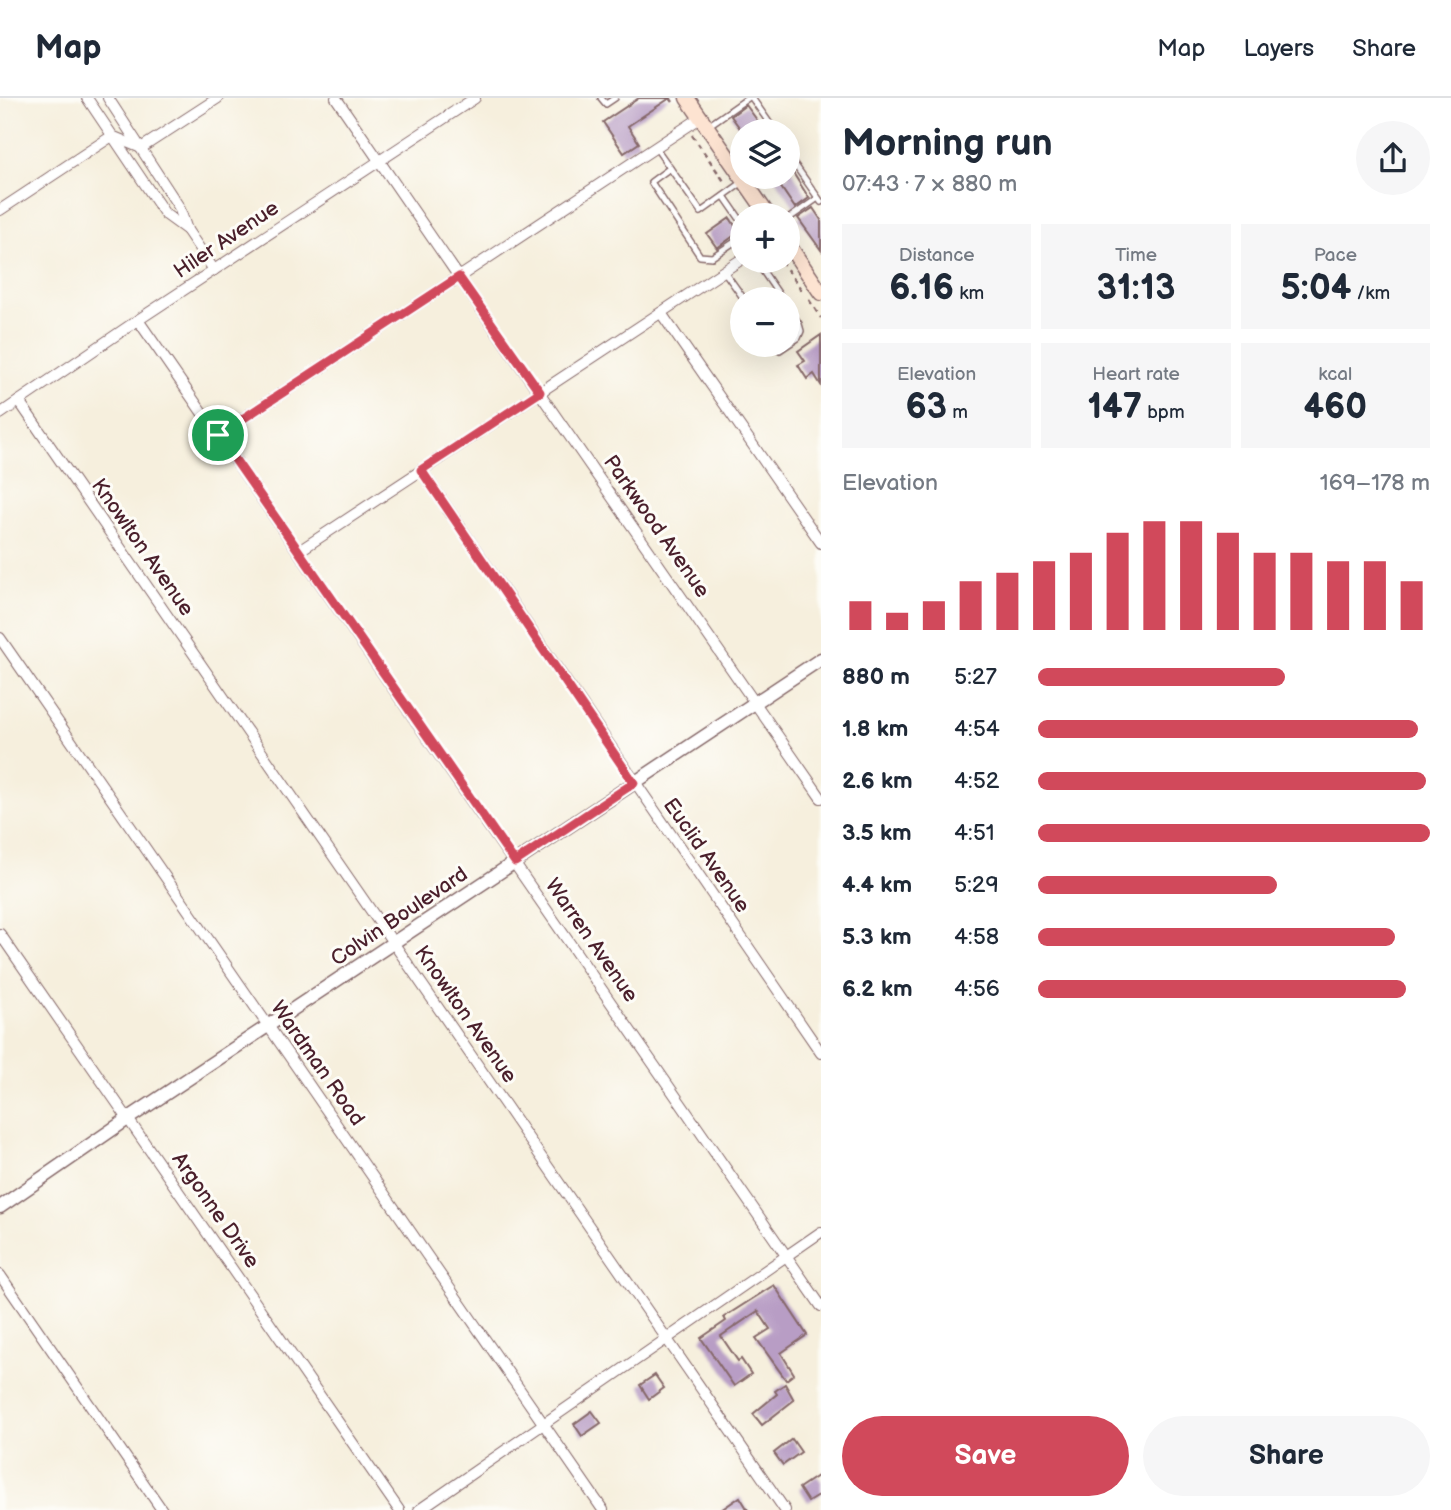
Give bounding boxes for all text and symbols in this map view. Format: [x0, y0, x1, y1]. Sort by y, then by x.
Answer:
text: Map [35, 28, 101, 68]
text: Map [1157, 34, 1205, 63]
text: Layers [1243, 34, 1314, 63]
text: Share [1352, 34, 1416, 63]
map controls [730, 119, 800, 357]
button: layers [730, 119, 800, 189]
text: Morning run [842, 121, 1053, 166]
button: share [1356, 121, 1430, 195]
text: 07:43 · 7 × 880 m [842, 170, 1017, 198]
street label: Hiler Avenue [169, 195, 283, 284]
button: + [730, 203, 800, 273]
text: Distance [899, 244, 975, 267]
text: Time [1115, 244, 1157, 267]
text: Pace [1314, 244, 1357, 267]
text: 6.16 [889, 267, 954, 310]
text: 31:13 [1097, 267, 1175, 310]
text: 5:04 [1280, 267, 1351, 310]
text: km [954, 282, 984, 305]
text: /km [1351, 282, 1390, 305]
button: − [730, 287, 800, 357]
text: Elevation [897, 363, 976, 386]
text: Heart rate [1092, 363, 1180, 386]
text: kcal [1318, 363, 1352, 386]
text: 63 [905, 386, 947, 429]
text: 147 [1087, 386, 1142, 429]
text: 460 [1304, 386, 1367, 429]
text: m [947, 401, 968, 424]
text: bpm [1142, 401, 1185, 424]
pin [188, 405, 248, 465]
icon: arrive [199, 416, 237, 454]
street label: Parkwood Avenue [598, 450, 715, 602]
text: Elevation [842, 469, 938, 497]
text: 169–178 m [1320, 469, 1430, 497]
street label: Knowlton Avenue [86, 474, 199, 621]
text: 880 m [842, 663, 910, 691]
text: 5:27 [954, 663, 997, 691]
text: 1.8 km [842, 715, 908, 743]
text: 4:54 [954, 715, 1000, 743]
text: 2.6 km [842, 767, 913, 795]
text: 4:52 [954, 767, 999, 795]
street label: Euclid Avenue [658, 793, 755, 917]
text: 3.5 km [842, 819, 912, 847]
text: 4:51 [954, 819, 995, 847]
street label: Colvin Boulevard [326, 861, 472, 971]
text: 4.4 km [842, 871, 912, 899]
text: 5:29 [954, 871, 999, 899]
street label: Warren Avenue [540, 874, 643, 1007]
text: 5.3 km [842, 923, 912, 951]
text: 4:58 [954, 923, 999, 951]
street label: Knowlton Avenue [409, 941, 522, 1088]
text: 6.2 km [842, 975, 913, 1003]
text: 4:56 [954, 975, 1000, 1003]
street label: Wardman Road [265, 996, 370, 1130]
street label: Argonne Drive [167, 1148, 265, 1273]
button: Save [842, 1416, 1129, 1496]
button: Share [1143, 1416, 1430, 1496]

